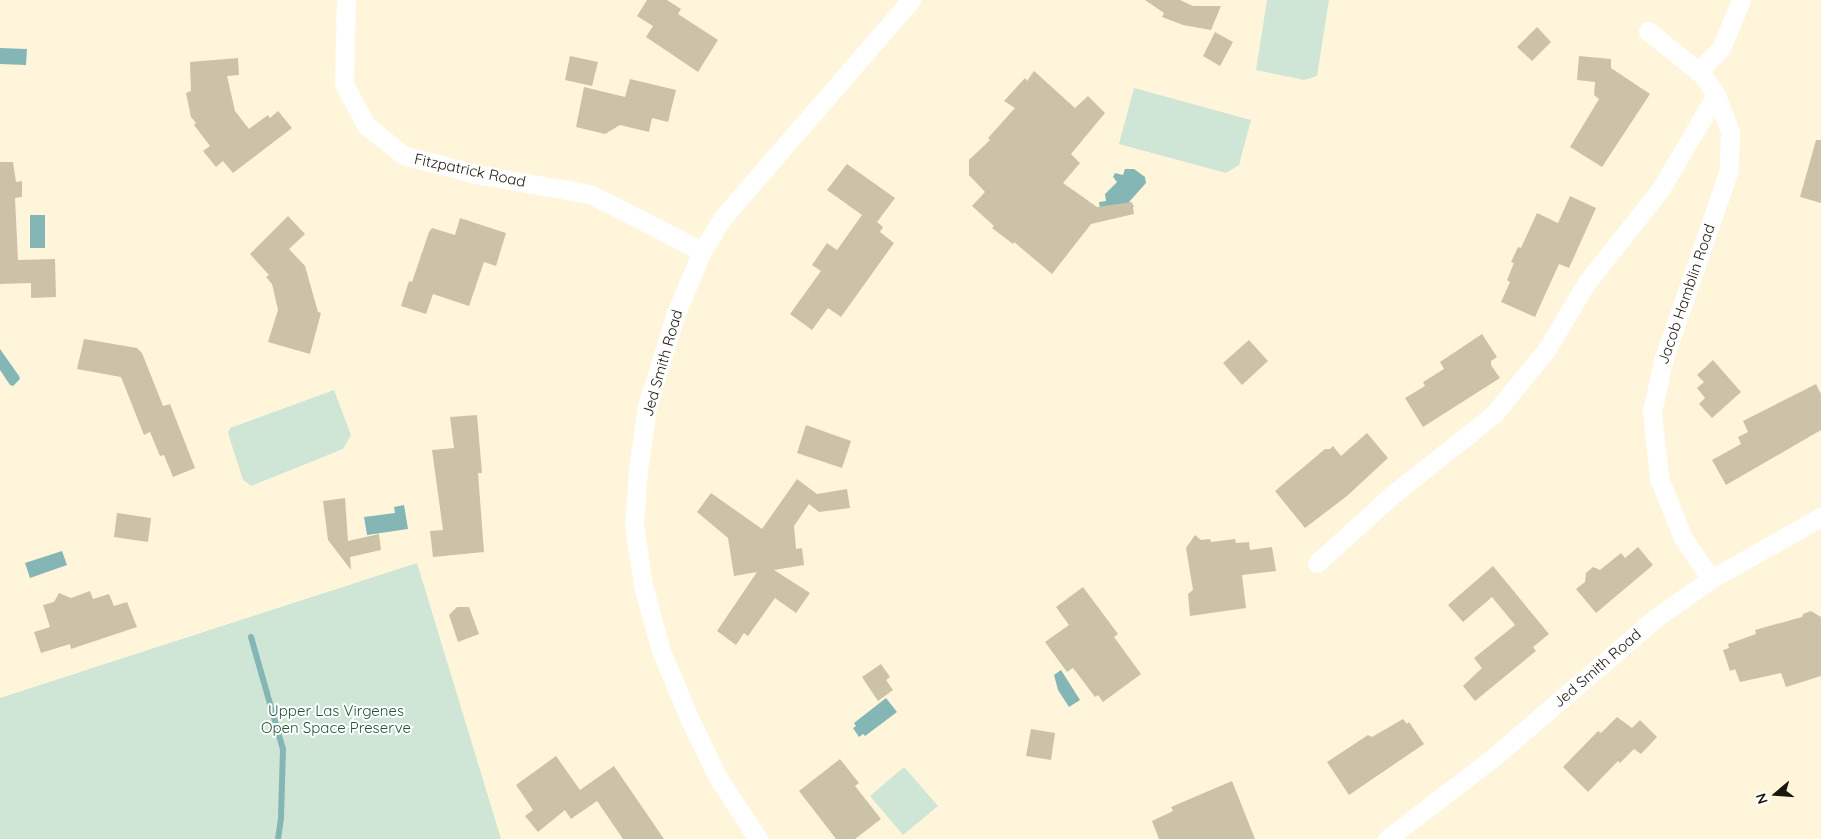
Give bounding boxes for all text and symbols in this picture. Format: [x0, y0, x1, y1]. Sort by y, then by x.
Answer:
street label: Fitzpatrick Road [413, 149, 527, 191]
street label: Jacob Hamblin Road [1654, 222, 1718, 366]
street label: Jed Smith Road [638, 307, 686, 419]
street label: Jed Smith Road [1549, 625, 1645, 711]
park label: Upper Las Virgenes Open Space Preserve [261, 701, 411, 736]
north arrow [1751, 769, 1801, 819]
text: N [1752, 791, 1772, 806]

